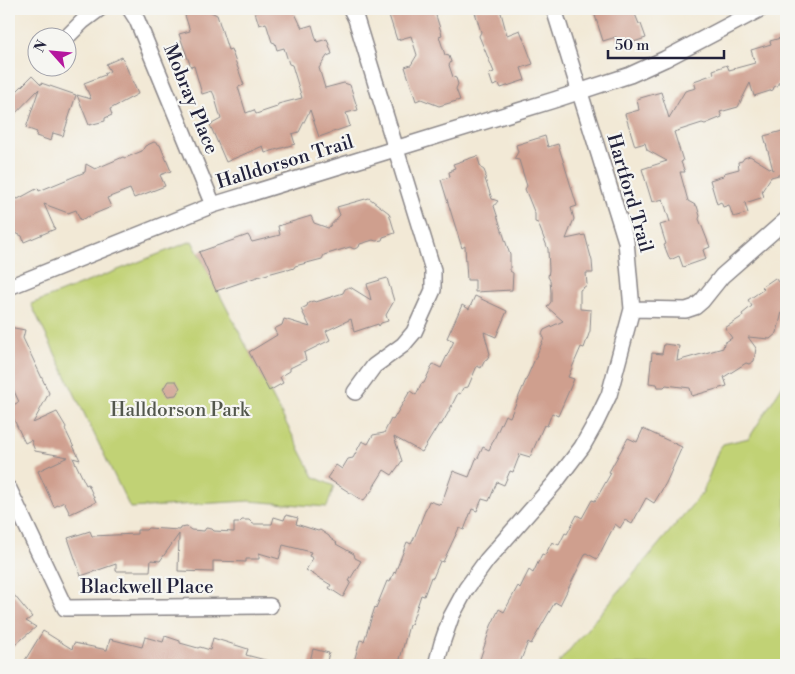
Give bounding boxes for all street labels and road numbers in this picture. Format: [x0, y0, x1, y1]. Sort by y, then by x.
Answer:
street label: Mobray Place [158, 41, 224, 157]
street label: Halldorson Trail [213, 130, 357, 194]
street label: Hartford Trail [602, 131, 659, 256]
street label: Blackwell Place [79, 575, 214, 599]

